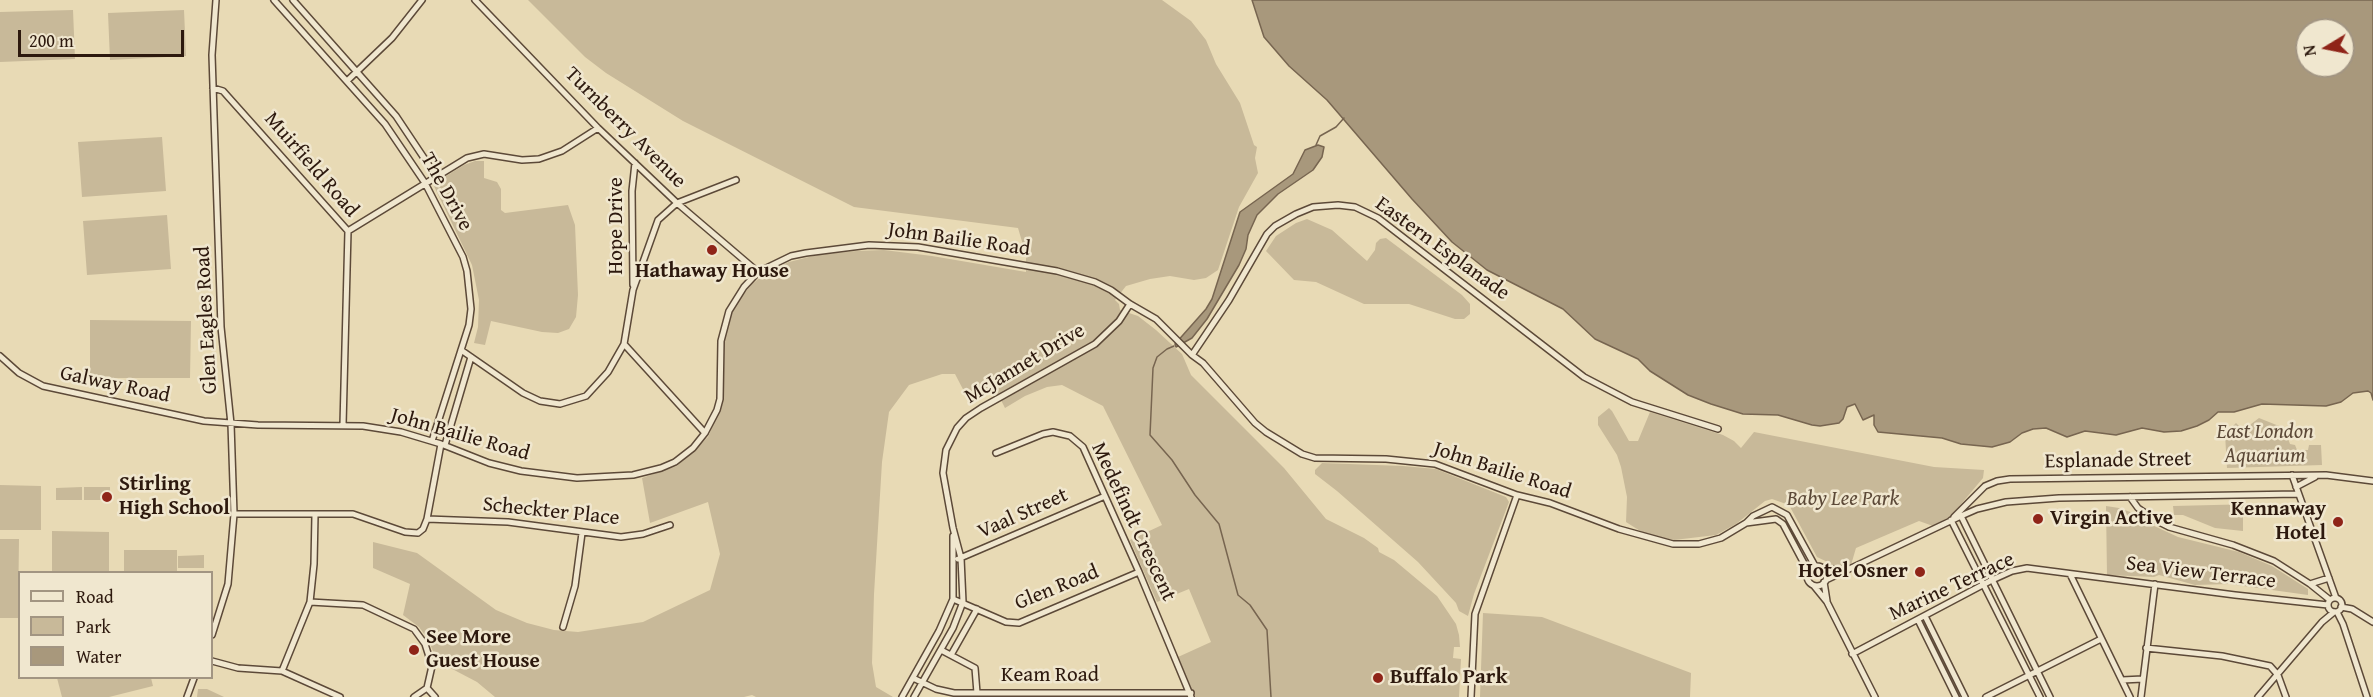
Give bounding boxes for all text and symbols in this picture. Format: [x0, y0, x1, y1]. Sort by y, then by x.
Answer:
scale bar [21, 18, 188, 56]
north arrow [2295, 18, 2355, 78]
text: 200 m [29, 27, 74, 54]
text: N [2296, 43, 2322, 58]
street label: Turnberry Avenue [559, 62, 691, 194]
street label: Muirfield Road [258, 107, 364, 223]
street label: The Drive [414, 149, 478, 235]
street label: Hope Drive [604, 177, 630, 275]
street label: Eastern Esplanade [1370, 192, 1514, 306]
street label: John Bailie Road [886, 218, 1032, 262]
marker: Hathaway House [705, 243, 719, 257]
street label: Glen Eagles Road [191, 245, 223, 395]
place label: Hathaway House [635, 259, 789, 285]
street label: McJannet Drive [960, 318, 1090, 410]
street label: Galway Road [58, 361, 172, 409]
street label: John Bailie Road [388, 403, 532, 467]
park label: East London Aquarium [2216, 420, 2314, 470]
street label: John Bailie Road [1430, 437, 1574, 505]
street label: Medefindt Crescent [1085, 439, 1181, 605]
street label: Esplanade Street [2044, 447, 2192, 475]
place label: Stirling High School [119, 472, 230, 522]
street label: Vaal Street [974, 483, 1072, 545]
park label: Baby Lee Park [1787, 487, 1899, 513]
marker: Stirling High School [100, 490, 114, 504]
street label: Scheckter Place [481, 492, 621, 532]
place label: Kennaway Hotel [2231, 497, 2326, 547]
place label: Virgin Active [2050, 506, 2173, 532]
marker: Virgin Active [2031, 512, 2045, 526]
marker: Kennaway Hotel [2331, 515, 2345, 529]
street label: Marine Terrace [1886, 547, 2018, 627]
street label: Sea View Terrace [2125, 551, 2277, 595]
place label: Hotel Osner [1798, 559, 1908, 585]
street label: Glen Road [1011, 560, 1103, 616]
marker: Hotel Osner [1913, 565, 1927, 579]
legend [18, 571, 213, 679]
text: Road [76, 583, 114, 610]
text: Park [76, 613, 111, 640]
place label: See More Guest House [426, 625, 540, 675]
text: Water [76, 643, 121, 670]
marker: See More Guest House [407, 643, 421, 657]
street label: Keam Road [1001, 663, 1099, 689]
place label: Buffalo Park [1390, 665, 1507, 691]
marker: Buffalo Park [1371, 671, 1385, 685]

